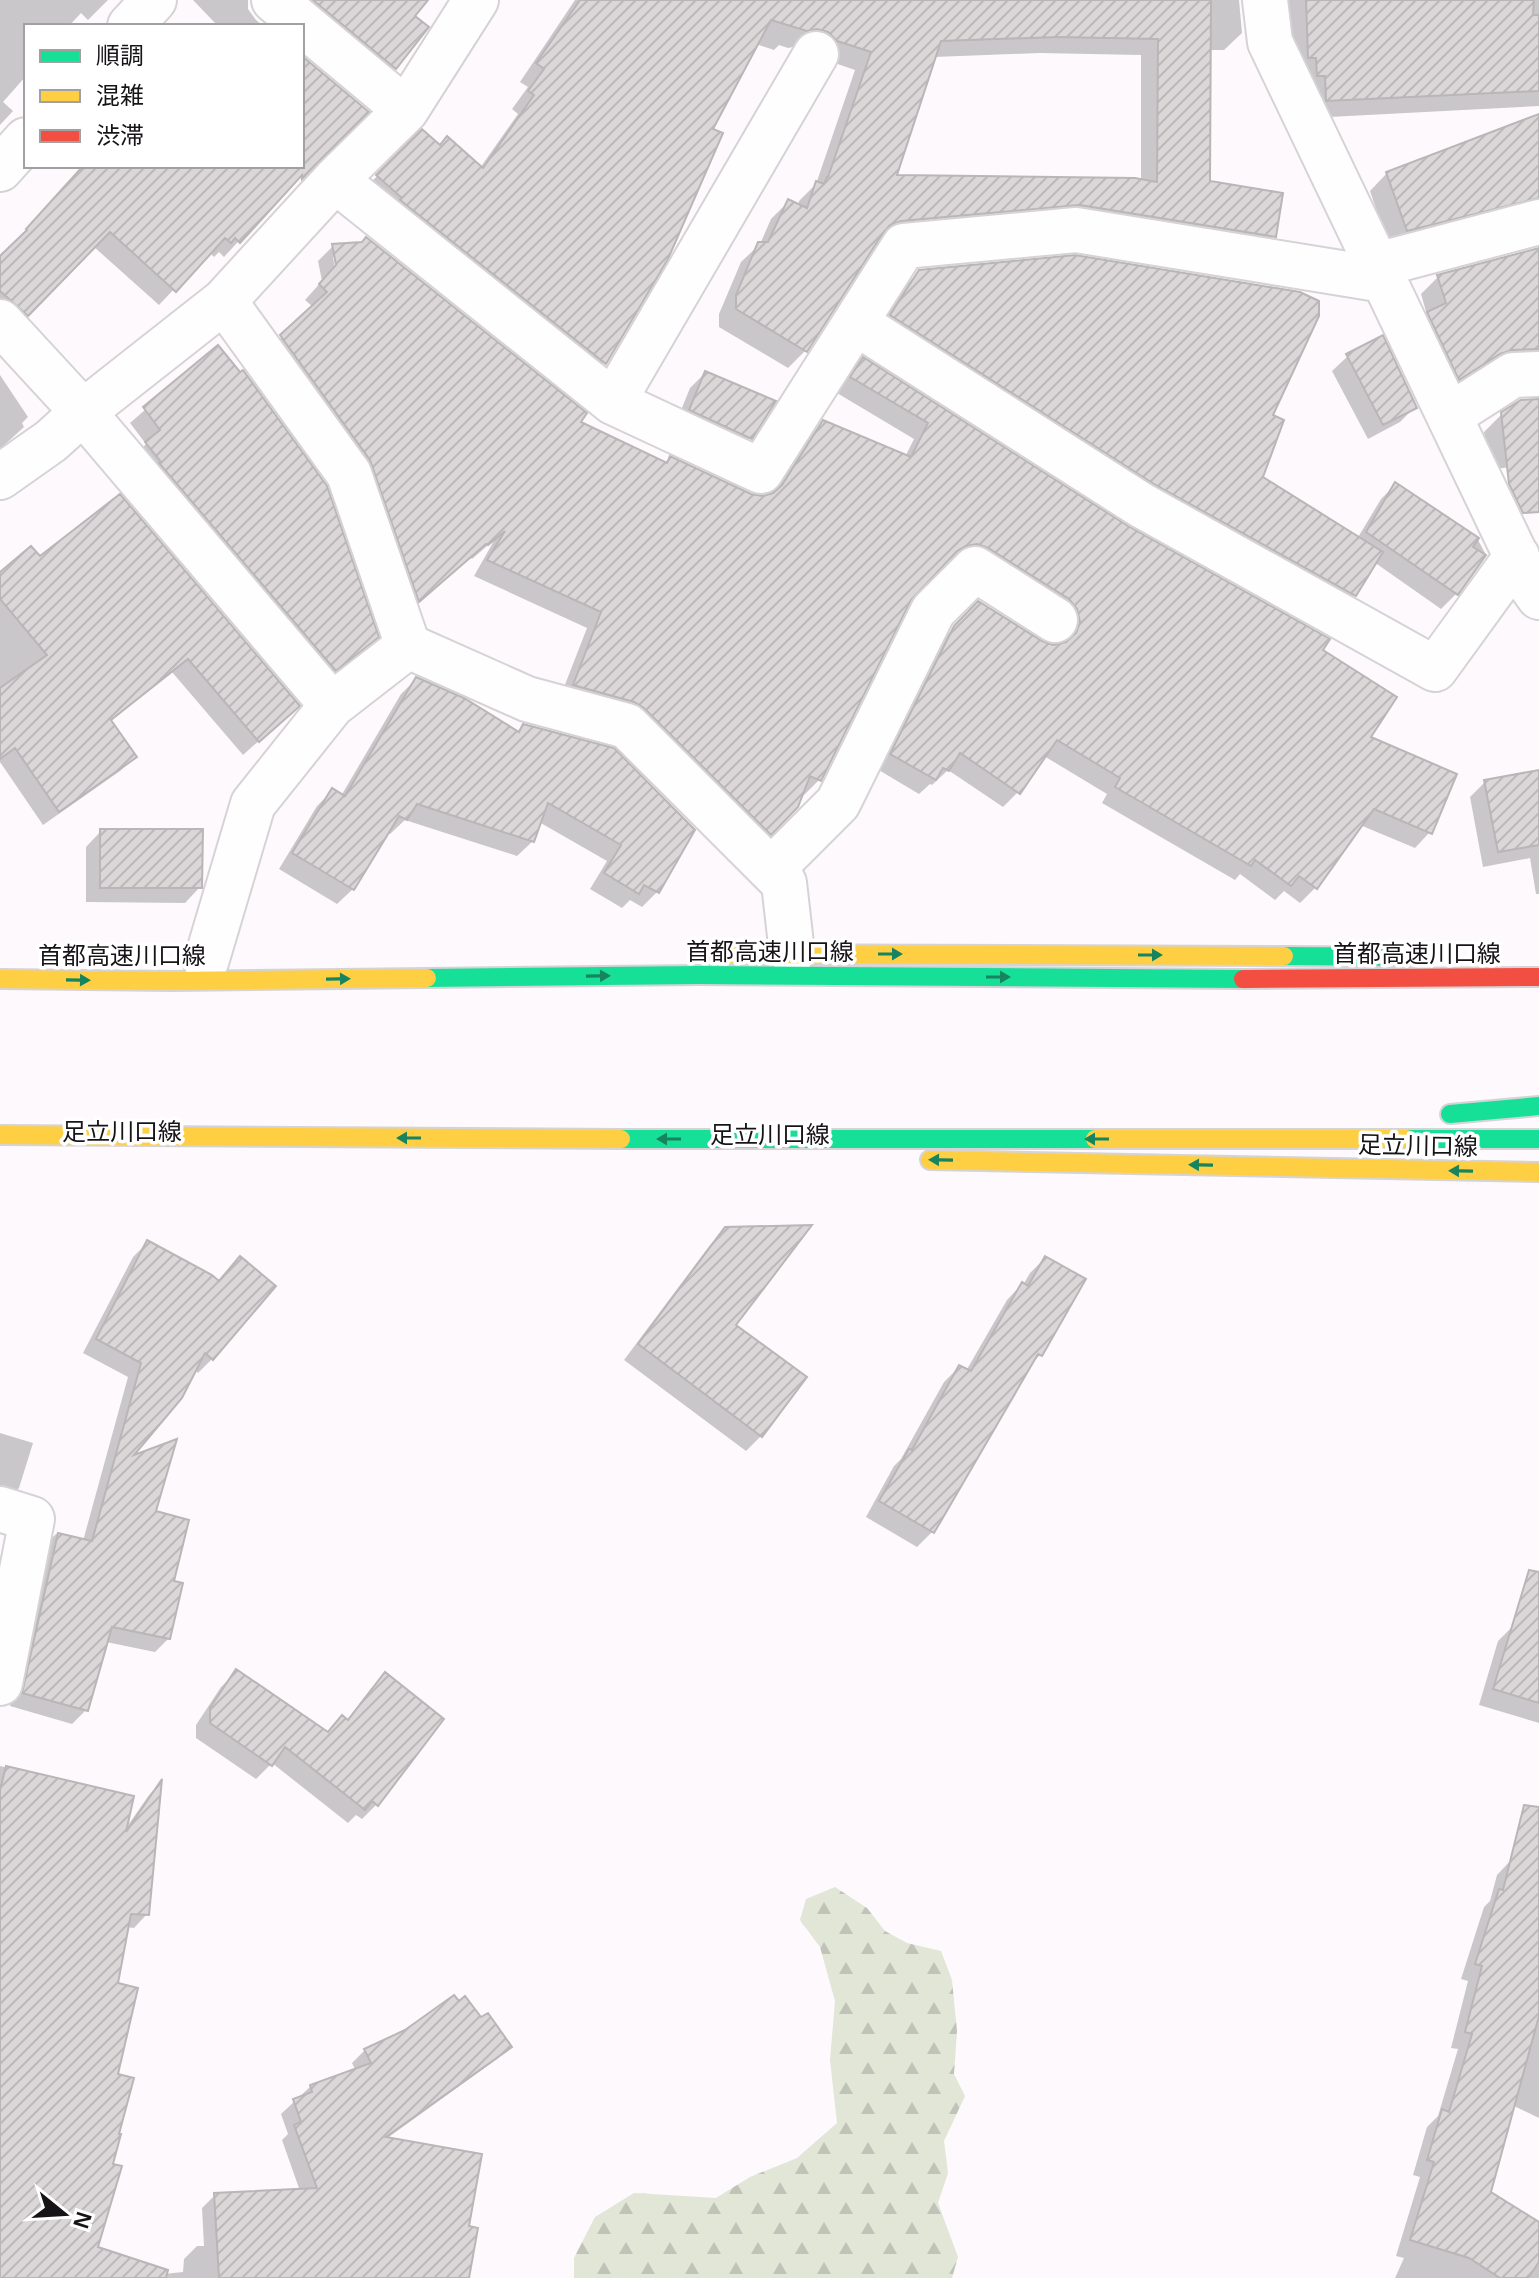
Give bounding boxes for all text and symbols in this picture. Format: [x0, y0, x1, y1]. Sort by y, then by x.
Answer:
legend [24, 24, 304, 168]
text: 順調 [96, 42, 144, 69]
text: 混雑 [96, 82, 144, 109]
text: 渋滞 [96, 122, 144, 149]
street label: 首都高速川口線 [686, 938, 854, 965]
street label: 首都高速川口線 [1333, 940, 1501, 967]
street label: 首都高速川口線 [38, 942, 206, 969]
one-way arrow [878, 948, 903, 960]
one-way arrow [1138, 949, 1163, 961]
one-way arrow [586, 970, 611, 982]
one-way arrow [986, 971, 1011, 983]
one-way arrow [326, 973, 351, 985]
one-way arrow [66, 974, 91, 986]
street label: 足立川口線 [62, 1118, 182, 1145]
street label: 足立川口線 [710, 1121, 830, 1148]
street label: 足立川口線 [1358, 1131, 1478, 1160]
one-way arrow [396, 1132, 421, 1144]
one-way arrow [656, 1133, 681, 1145]
one-way arrow [1084, 1133, 1109, 1145]
one-way arrow [928, 1154, 953, 1166]
one-way arrow [1188, 1159, 1213, 1172]
one-way arrow [1448, 1165, 1473, 1177]
north arrow [24, 2174, 104, 2254]
text: N [68, 2209, 97, 2231]

